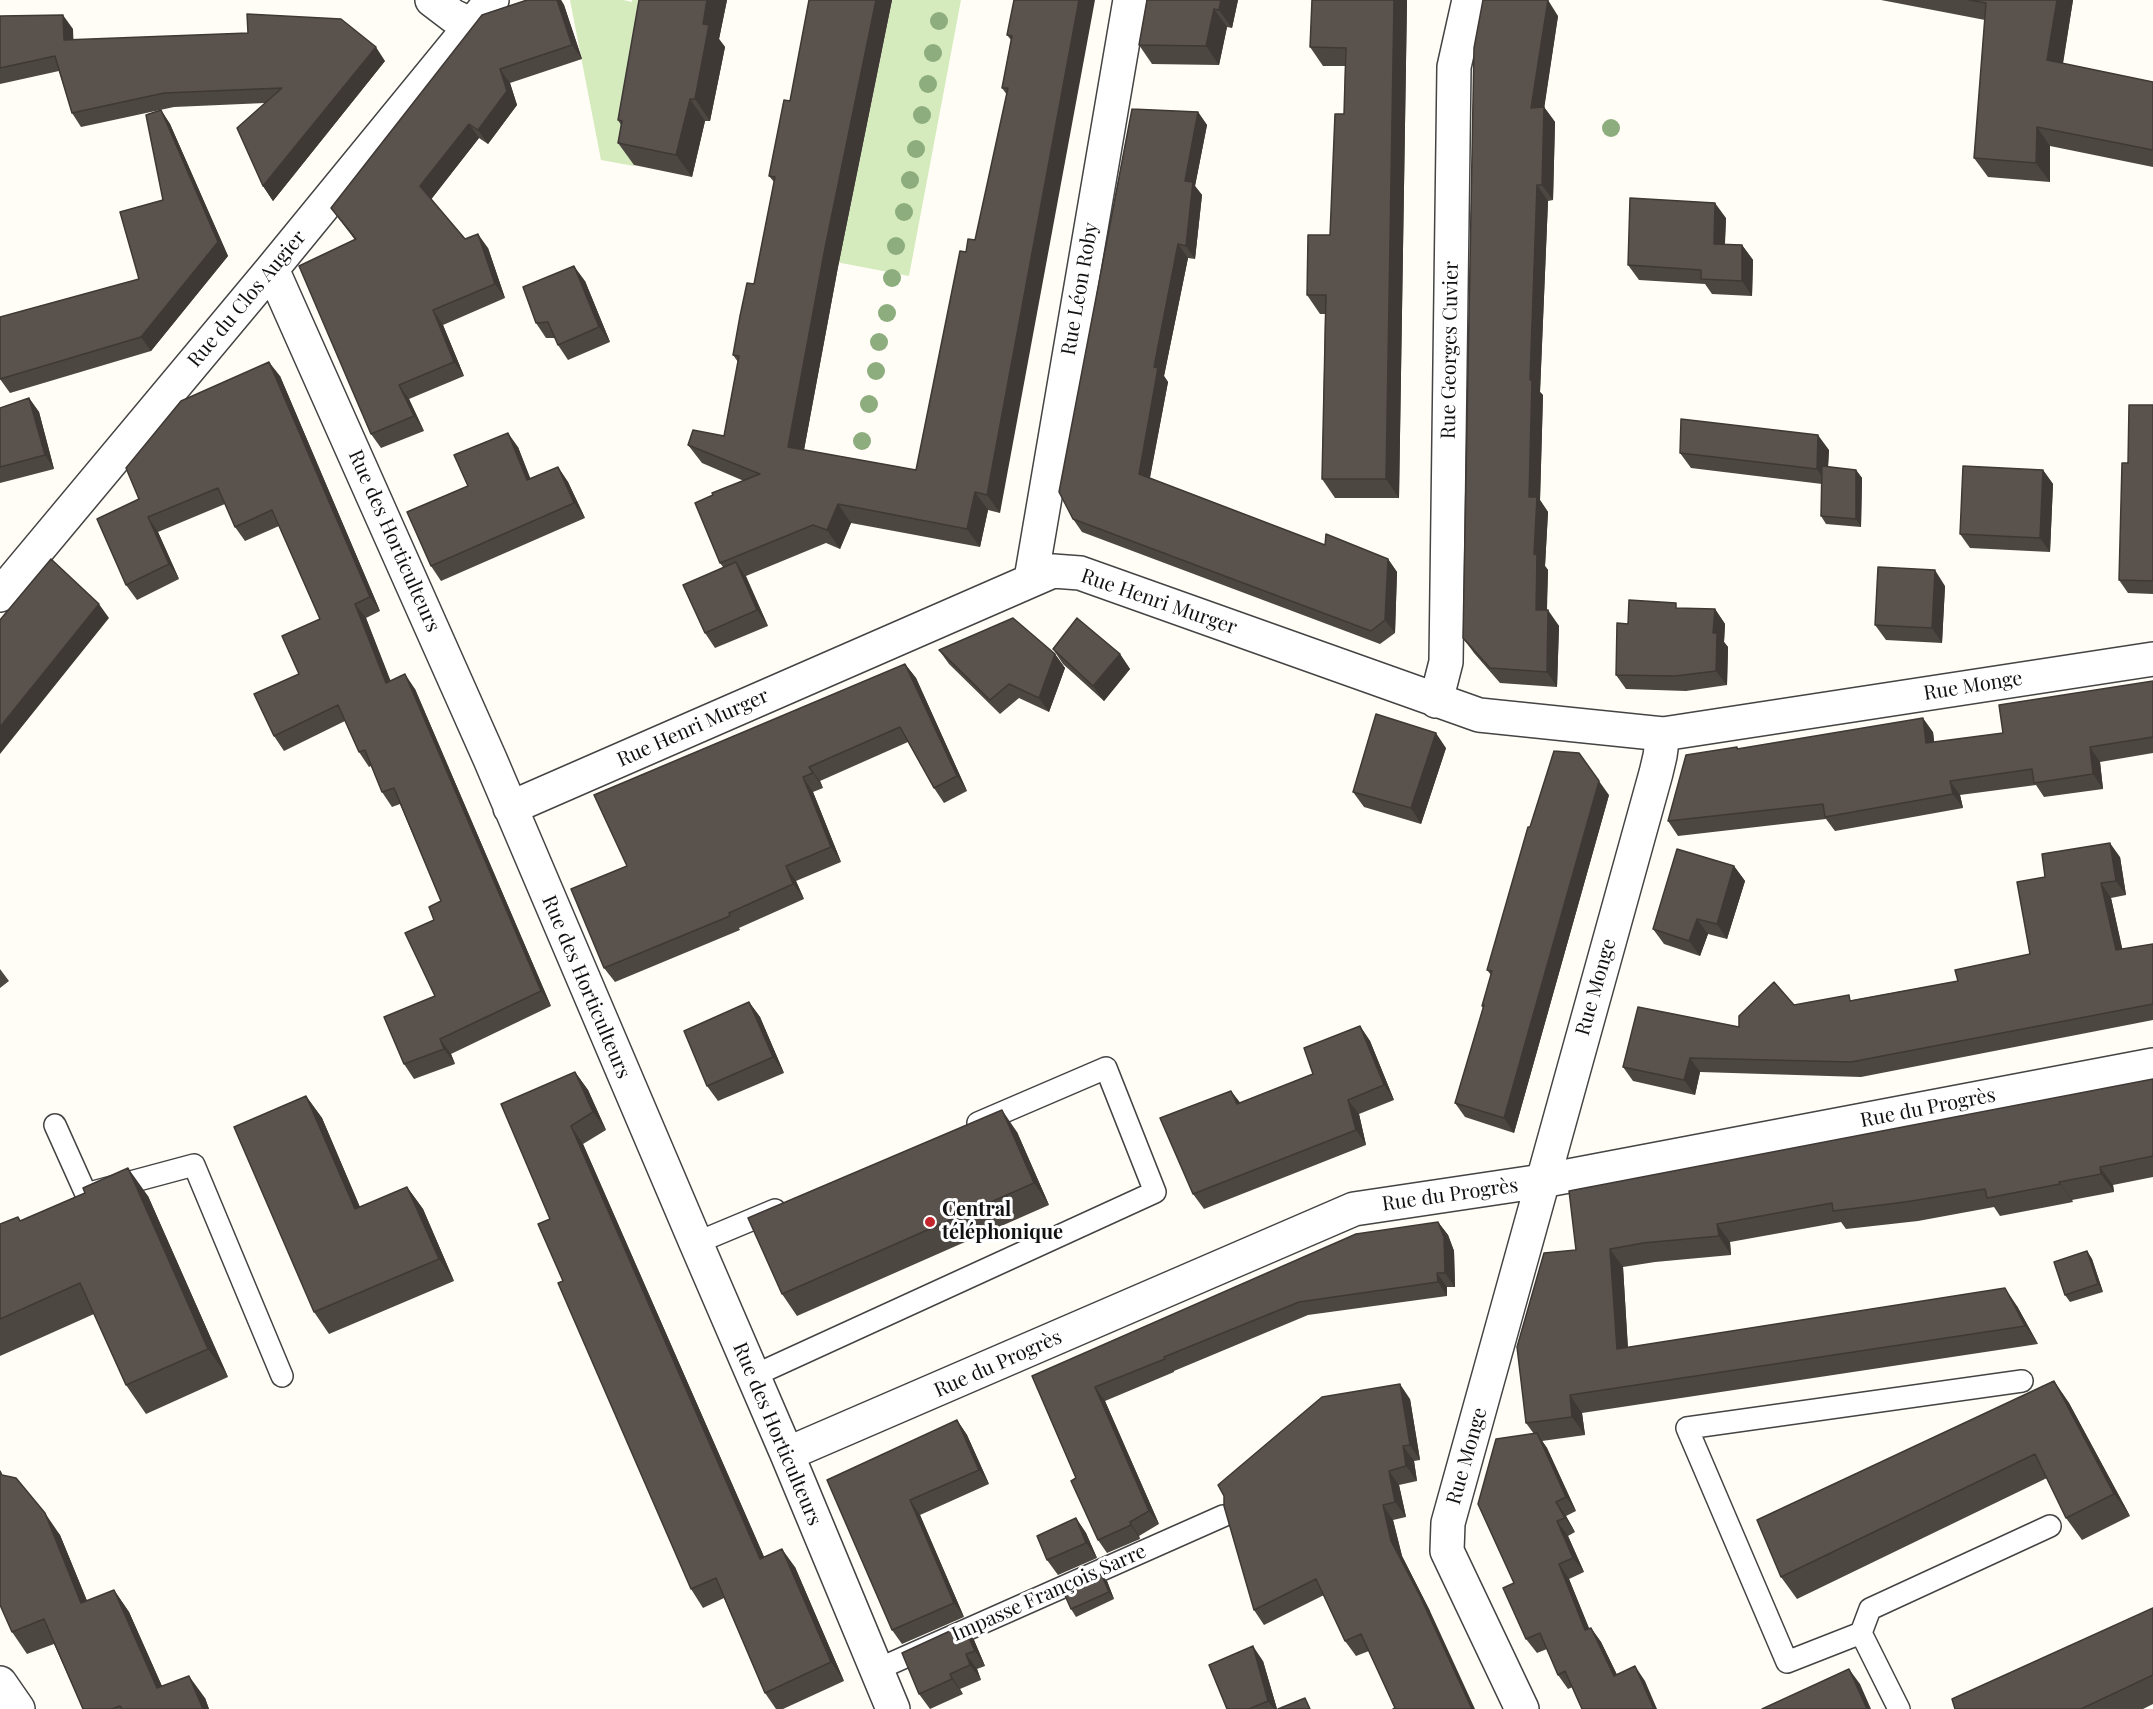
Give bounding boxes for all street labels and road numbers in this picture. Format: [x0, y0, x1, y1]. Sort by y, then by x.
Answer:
street label: Rue Léon Roby [1057, 221, 1103, 357]
street label: Rue du Clos Augier [183, 226, 311, 372]
street label: Rue Georges Cuvier [1436, 261, 1464, 439]
street label: Rue des Horticulteurs [343, 446, 445, 636]
street label: Rue Henri Murger [1078, 564, 1240, 640]
street label: Rue Monge [1922, 666, 2024, 706]
street label: Rue Henri Murger [614, 684, 772, 772]
street label: Rue des Horticulteurs [537, 892, 635, 1082]
street label: Rue Monge [1571, 936, 1621, 1038]
street label: Rue du Progrès [1858, 1083, 1998, 1133]
street label: Rue du Progrès [1380, 1174, 1520, 1216]
street label: Rue du Progrès [930, 1325, 1066, 1403]
street label: Rue des Horticulteurs [728, 1339, 826, 1529]
street label: Rue Monge [1442, 1405, 1492, 1507]
street label: Impasse François Sarre [948, 1539, 1150, 1647]

